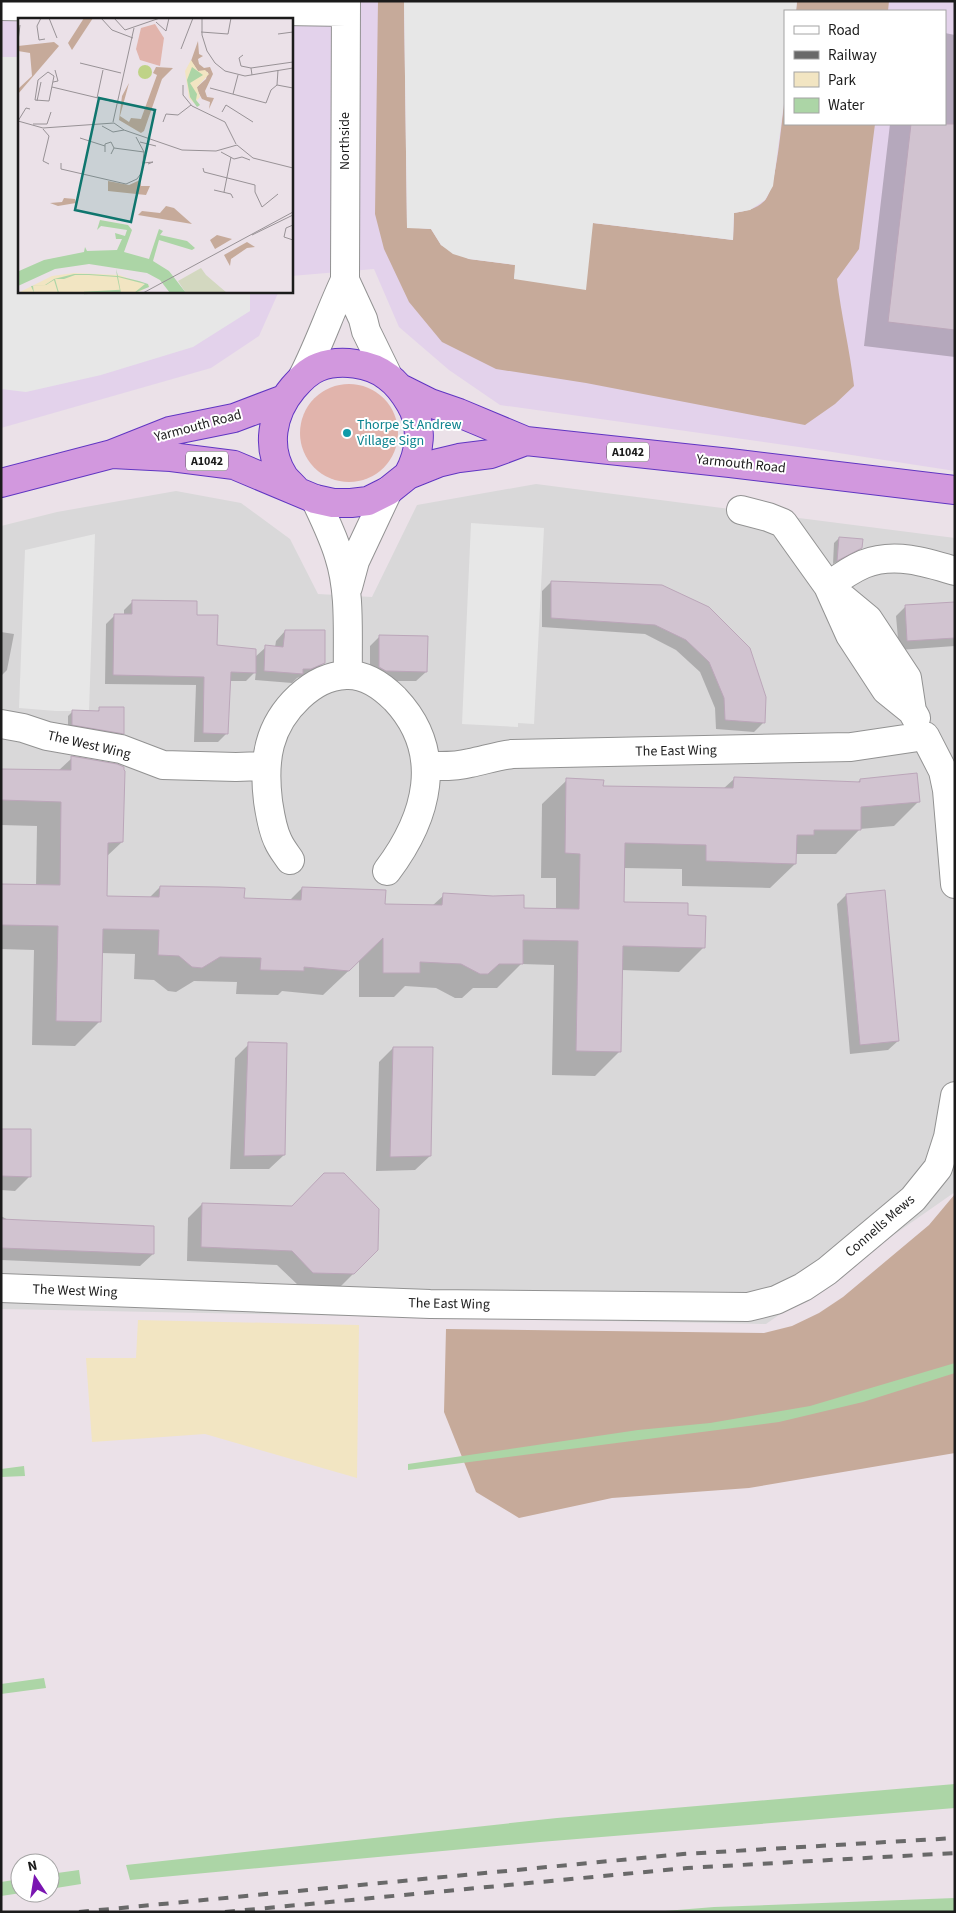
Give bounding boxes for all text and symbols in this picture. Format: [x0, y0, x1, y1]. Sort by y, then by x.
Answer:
legend [784, 10, 946, 125]
inset map [18, 18, 292, 292]
text: Road [828, 20, 860, 41]
text: Railway [828, 45, 877, 66]
text: Park [828, 70, 857, 91]
text: Water [828, 95, 865, 116]
street label: Northside [335, 112, 355, 170]
street label: Yarmouth Road [151, 405, 244, 448]
place label: Thorpe St Andrew Village Sign [357, 415, 462, 451]
marker: Thorpe St Andrew Village Sign [341, 427, 353, 439]
road number: A1042 [607, 442, 649, 462]
street label: Yarmouth Road [694, 449, 787, 479]
road number: A1042 [186, 452, 228, 471]
street label: The West Wing [45, 726, 133, 764]
street label: The East Wing [635, 740, 717, 762]
street label: Connells Mews [841, 1190, 919, 1262]
street label: The West Wing [32, 1280, 118, 1302]
street label: The East Wing [408, 1293, 490, 1315]
north arrow [10, 1853, 60, 1903]
text: N [26, 1856, 39, 1877]

